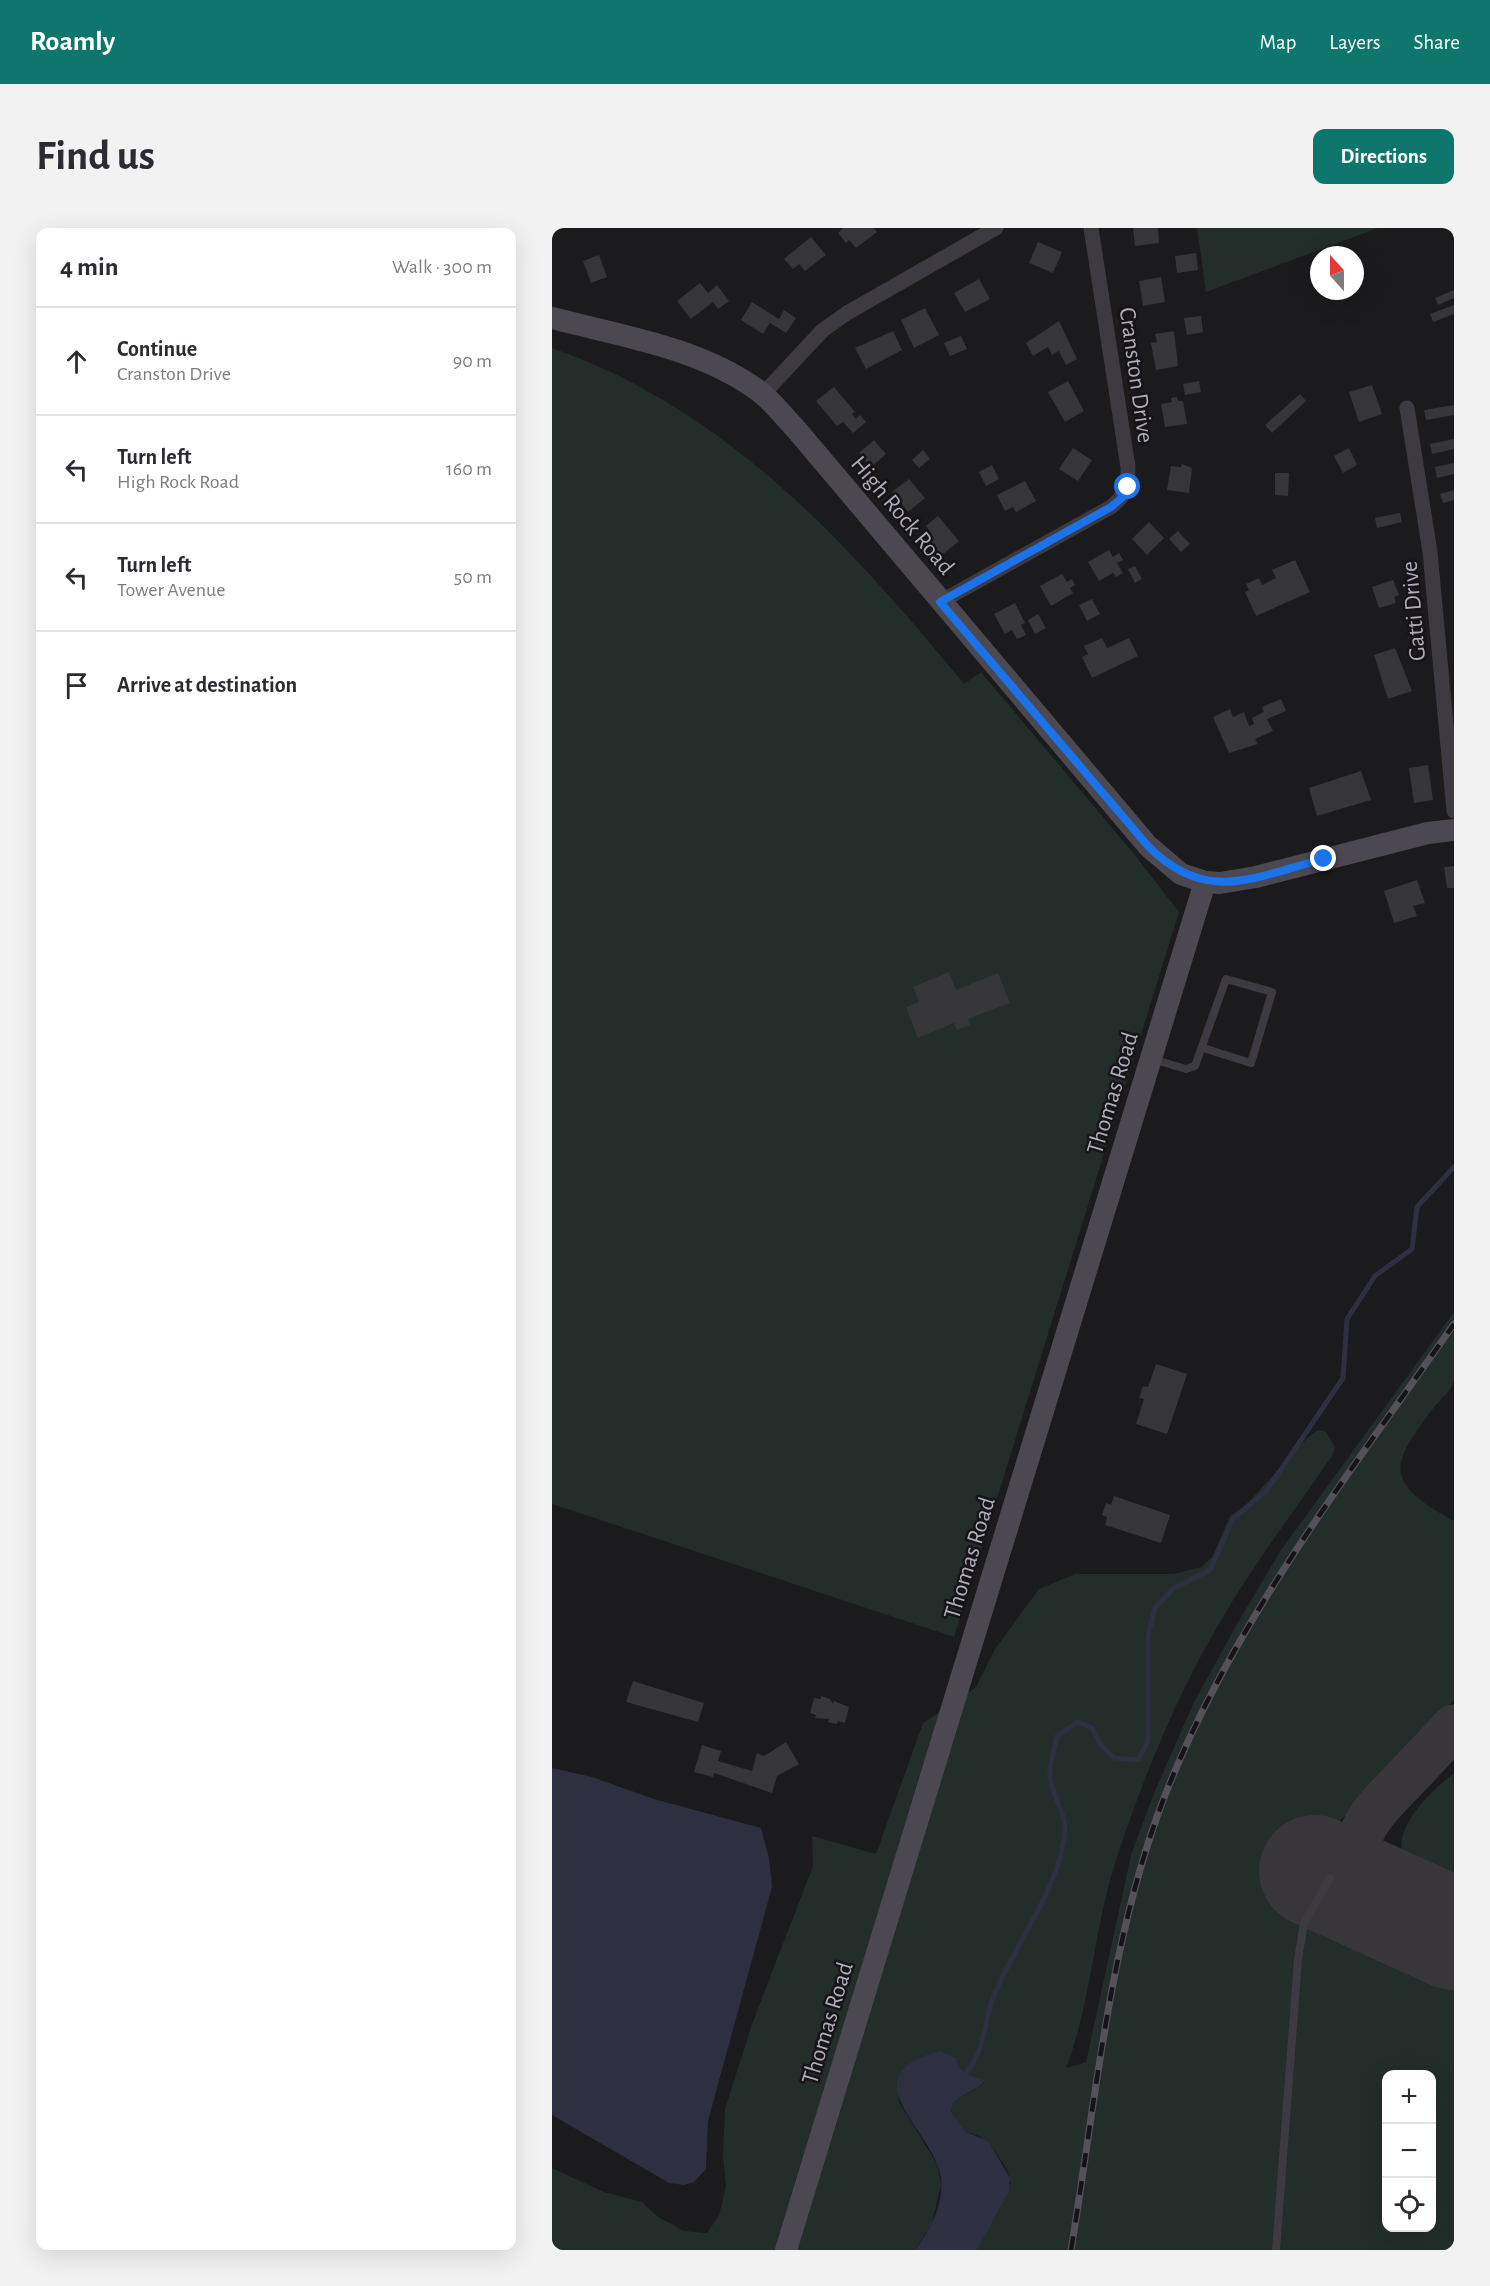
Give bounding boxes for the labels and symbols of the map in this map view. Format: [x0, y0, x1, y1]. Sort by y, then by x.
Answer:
north arrow [1310, 246, 1364, 300]
street label: Cranston Drive [1115, 306, 1157, 445]
street label: High Rock Road [846, 452, 959, 579]
route start [1114, 473, 1140, 499]
street label: Gatti Drive [1398, 560, 1430, 662]
route end [1310, 845, 1336, 871]
street label: Thomas Road [1083, 1029, 1143, 1157]
street label: Thomas Road [940, 1494, 1000, 1622]
street label: Thomas Road [798, 1959, 858, 2087]

